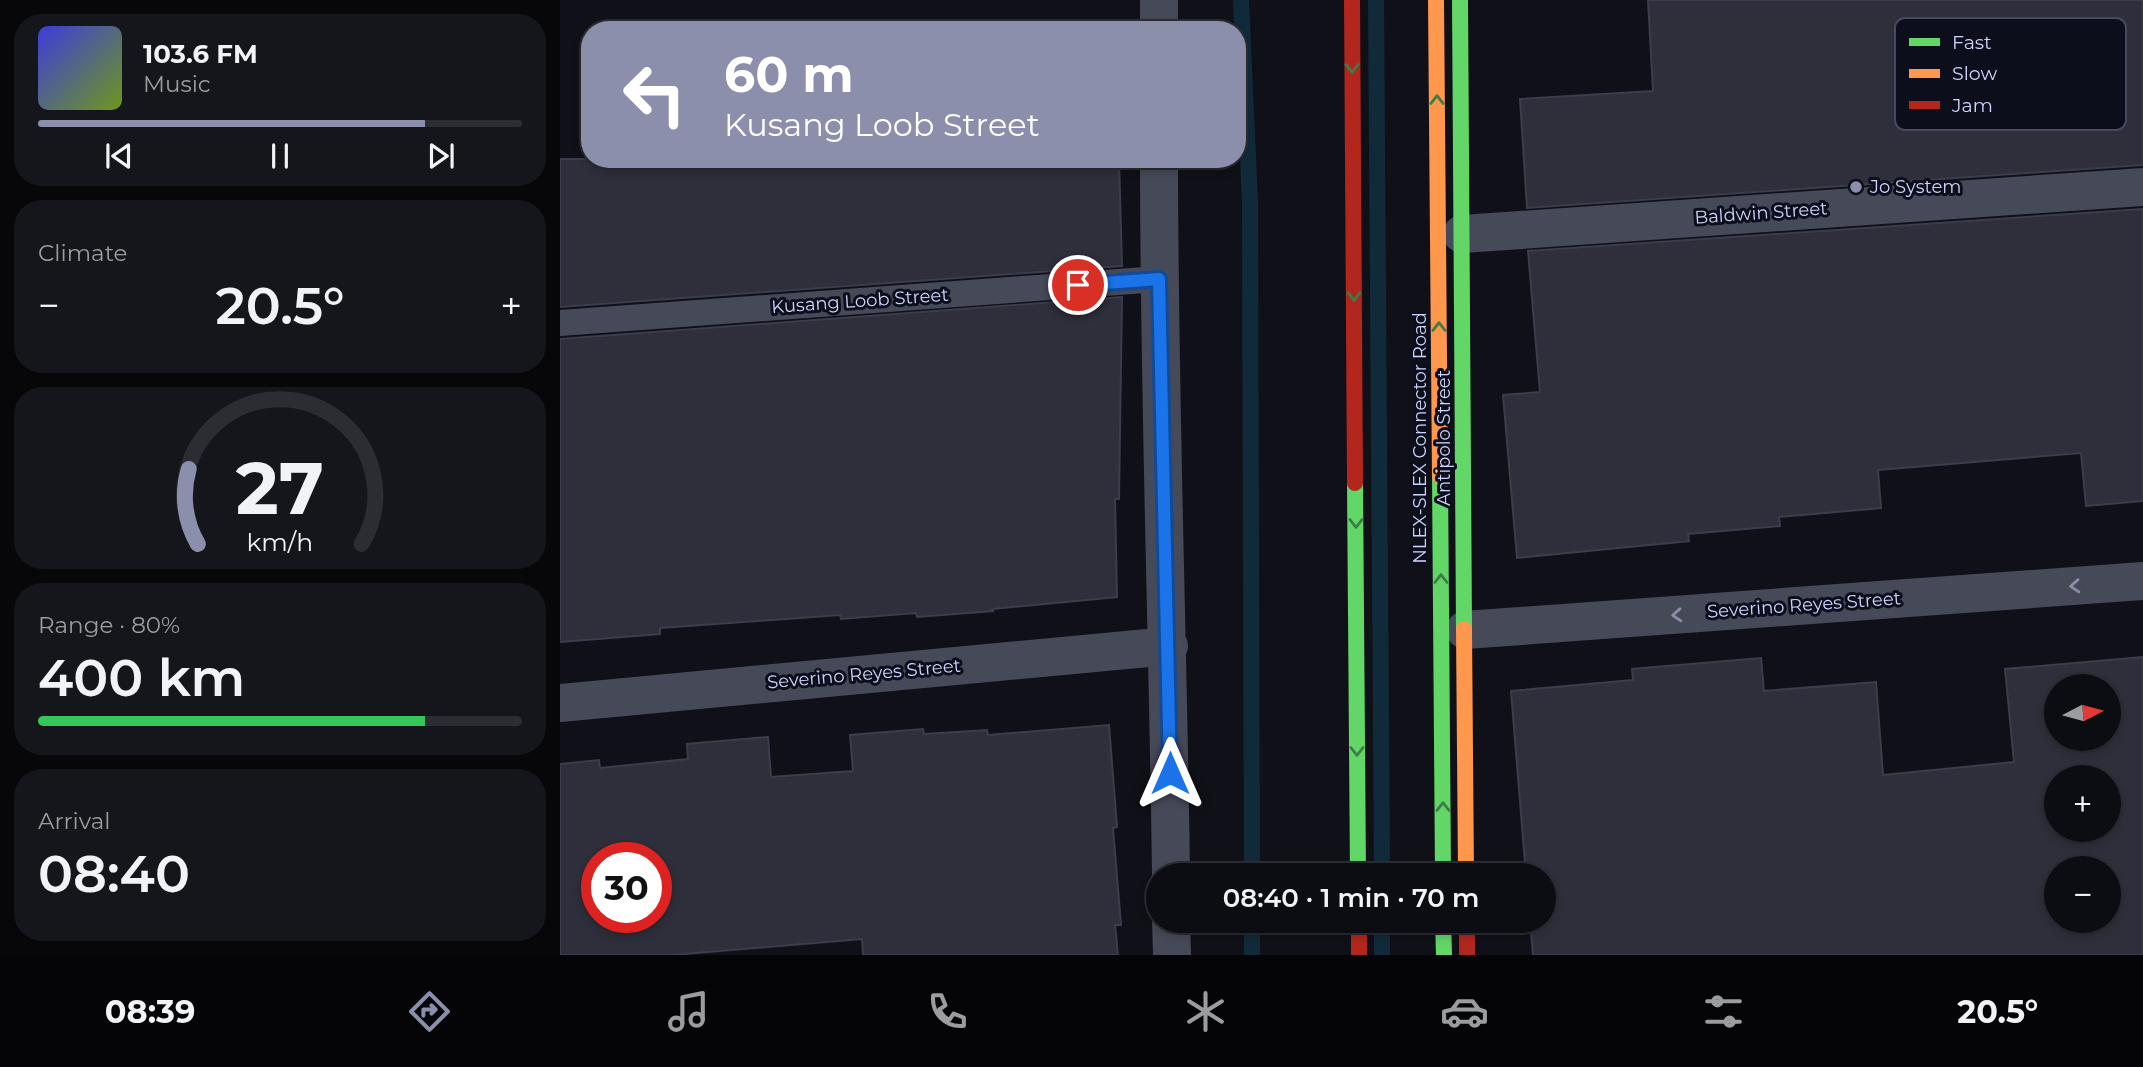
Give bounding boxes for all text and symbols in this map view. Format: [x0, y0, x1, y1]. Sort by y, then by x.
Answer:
legend [1895, 18, 2126, 130]
text: Fast [1952, 31, 1992, 54]
text: 103.6 FM [143, 38, 258, 70]
text: 60 m [724, 45, 854, 104]
icon: left [609, 49, 700, 140]
text: Slow [1952, 62, 1997, 85]
one-way arrow [1344, 63, 1360, 74]
text: Music [143, 70, 211, 98]
one-way arrow [1429, 94, 1445, 105]
text: Jam [1951, 94, 1993, 117]
text: Kusang Loob Street [724, 105, 1040, 144]
icon: previous [100, 137, 138, 175]
icon: pause [261, 137, 299, 175]
icon: next [422, 137, 460, 175]
place label: Jo System [1869, 176, 1961, 198]
marker: Jo System [1848, 179, 1864, 195]
street label: Baldwin Street [1694, 197, 1828, 229]
text: Climate [38, 239, 127, 267]
pin [1048, 255, 1108, 315]
icon: arrive [1059, 266, 1097, 304]
text: 20.5° [216, 274, 344, 337]
text: − [38, 282, 60, 329]
text: + [500, 282, 522, 329]
street label: Kusang Loob Street [771, 284, 949, 318]
one-way arrow [1346, 291, 1362, 301]
street label: NLEX-SLEX Connector Road [1409, 312, 1431, 564]
one-way arrow [1431, 322, 1447, 332]
street label: Antipolo Street [1433, 370, 1455, 506]
text: 27 [236, 444, 324, 532]
one-way arrow [1348, 518, 1363, 529]
text: km/h [247, 526, 313, 556]
one-way arrow [1433, 574, 1449, 584]
one-way arrow [2069, 578, 2080, 593]
street label: Severino Reyes Street [1706, 587, 1902, 623]
one-way arrow [1671, 607, 1682, 622]
text: Range · 80% [38, 611, 180, 639]
text: 400 km [38, 646, 245, 709]
street label: Severino Reyes Street [766, 655, 962, 693]
north arrow [2044, 674, 2121, 751]
map controls [2044, 674, 2121, 933]
position arrow [1133, 736, 1207, 810]
one-way arrow [1349, 746, 1365, 756]
button: + [2044, 765, 2121, 842]
one-way arrow [1435, 801, 1450, 812]
text: Arrival [38, 807, 111, 835]
text: 08:40 [38, 842, 190, 905]
speed limit sign: 30 [581, 842, 672, 933]
button: − [2044, 856, 2121, 933]
text: 08:40 · 1 min · 70 m [1223, 882, 1479, 914]
icon: directions [405, 987, 454, 1036]
icon: music [664, 987, 713, 1036]
icon: phone [923, 987, 972, 1036]
icon: climate [1181, 987, 1230, 1036]
icon: car [1440, 987, 1489, 1036]
icon: filters [1699, 987, 1748, 1036]
text: 08:39 [105, 992, 195, 1031]
text: 20.5° [1957, 992, 2038, 1031]

